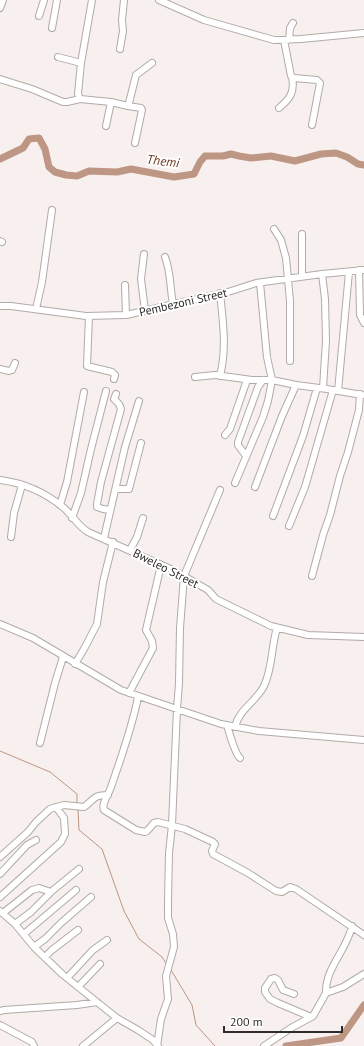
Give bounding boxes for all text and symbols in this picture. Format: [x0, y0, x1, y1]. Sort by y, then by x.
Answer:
water label: Themi [146, 151, 181, 172]
street label: Pembezoni Street [138, 285, 228, 319]
street label: Bweleo Street [131, 545, 201, 591]
scale bar [224, 1008, 342, 1034]
text: 200 m [230, 1014, 263, 1029]

